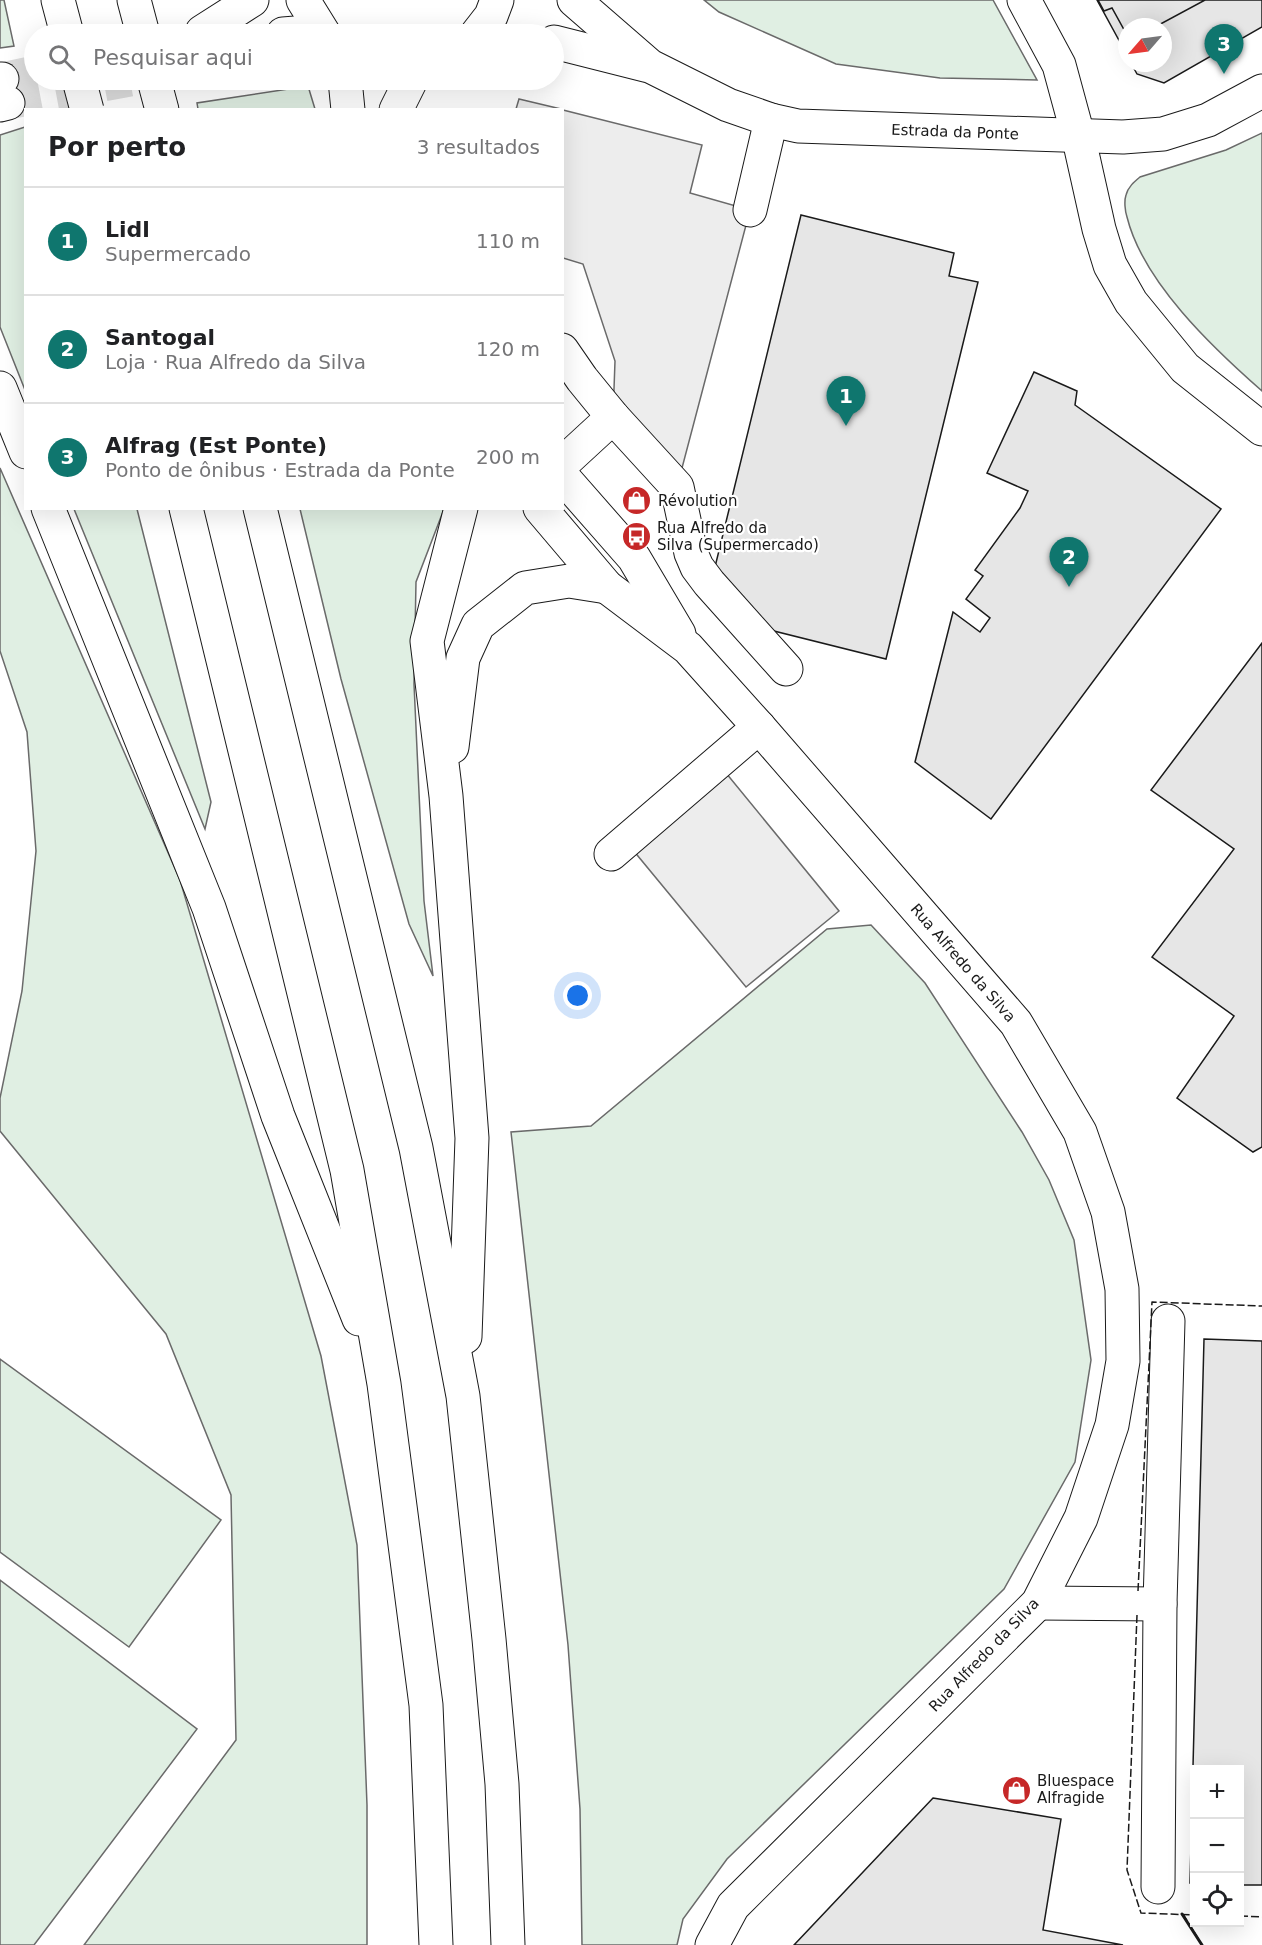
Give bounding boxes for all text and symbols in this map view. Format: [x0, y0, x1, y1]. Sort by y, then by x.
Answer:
north arrow [1118, 18, 1172, 72]
search box [24, 24, 564, 90]
pin: 3 [1204, 25, 1244, 74]
icon: search [45, 41, 78, 74]
text: Pesquisar aqui [93, 45, 253, 70]
street label: Estrada da Ponte [891, 121, 1019, 143]
text: Por perto [48, 132, 186, 162]
text: 3 resultados [417, 135, 540, 159]
text: Lidl [105, 217, 150, 242]
text: 1 [61, 229, 74, 253]
text: 110 m [476, 229, 540, 253]
text: Supermercado [105, 242, 251, 266]
text: Santogal [105, 325, 215, 350]
text: 2 [61, 337, 74, 361]
text: 120 m [476, 337, 540, 361]
text: Loja · Rua Alfredo da Silva [105, 350, 366, 374]
pin: 1 [826, 376, 866, 426]
text: Alfrag (Est Ponte) [105, 433, 327, 458]
text: 3 [61, 445, 74, 469]
text: 200 m [476, 445, 540, 469]
text: Ponto de ônibus · Estrada da Ponte [105, 458, 455, 482]
shop icon: Révolution [621, 485, 653, 517]
place label: Révolution [658, 492, 737, 510]
place label: Rua Alfredo da Silva (Supermercado) [657, 519, 819, 554]
bus stop icon: Rua Alfredo da Silva (Supermercado) [620, 521, 652, 553]
pin: 2 [1050, 538, 1088, 587]
street label: Rua Alfredo da Silva [907, 900, 1019, 1026]
your location [563, 981, 592, 1010]
street label: Rua Alfredo da Silva [925, 1594, 1043, 1716]
map controls [1190, 1765, 1244, 1927]
button: + [1190, 1765, 1244, 1819]
place label: Bluespace Alfragide [1037, 1772, 1114, 1807]
shop icon: Bluespace Alfragide [1000, 1774, 1032, 1806]
button: − [1190, 1819, 1244, 1873]
button: locate [1190, 1873, 1244, 1927]

